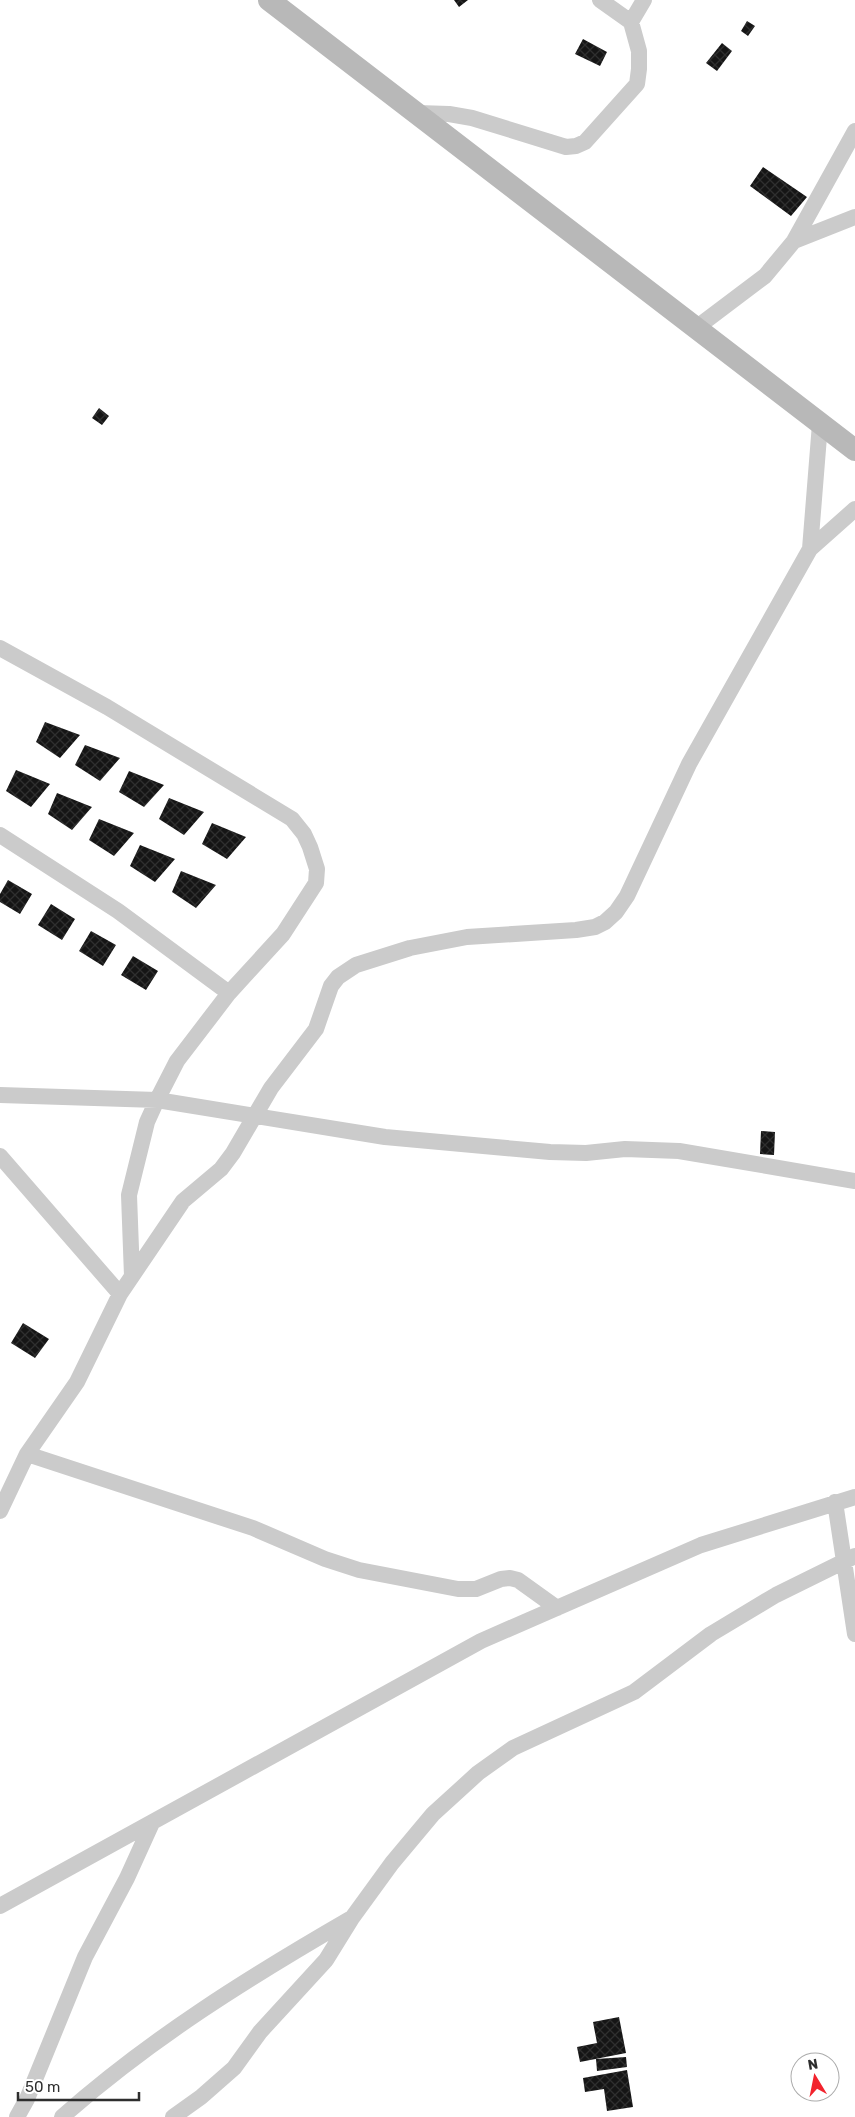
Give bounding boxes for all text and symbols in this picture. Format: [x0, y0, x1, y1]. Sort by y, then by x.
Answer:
north arrow [790, 2052, 840, 2102]
text: N [806, 2055, 819, 2074]
scale bar [18, 2070, 139, 2102]
text: 50 m [25, 2078, 60, 2096]

